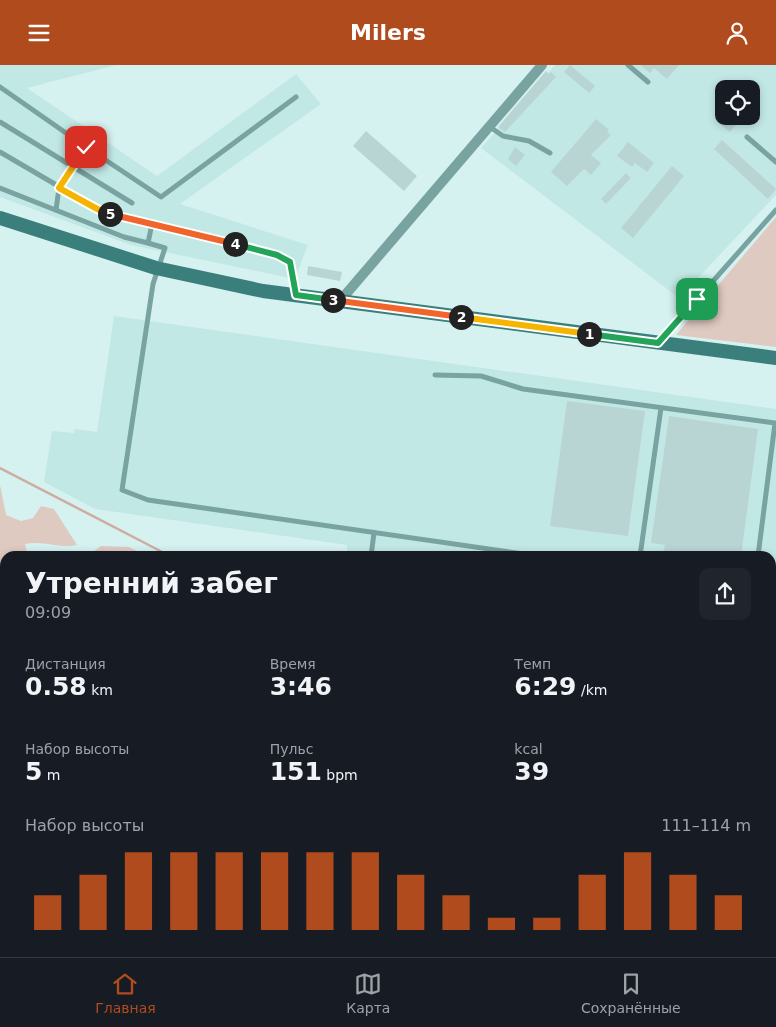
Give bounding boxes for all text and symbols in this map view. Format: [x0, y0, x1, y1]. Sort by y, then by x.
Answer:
icon: menu [25, 19, 53, 47]
icon: person [723, 19, 751, 47]
text: Milers [350, 20, 426, 45]
map controls [715, 80, 760, 125]
button: locate [715, 80, 760, 125]
pin [65, 126, 107, 168]
icon: check [72, 133, 100, 161]
pin: 5 [98, 201, 122, 227]
text: 5 [106, 206, 115, 222]
pin: 4 [222, 231, 248, 257]
text: 4 [231, 236, 240, 252]
pin [676, 278, 718, 320]
icon: arrive [683, 285, 711, 313]
pin: 3 [320, 287, 346, 313]
text: 3 [329, 292, 338, 308]
pin: 2 [448, 305, 474, 329]
text: 2 [457, 309, 466, 325]
pin: 1 [576, 321, 602, 347]
text: 1 [585, 326, 594, 342]
text: Утренний забег [25, 567, 278, 600]
button: share [699, 568, 751, 620]
text: 09:09 [25, 603, 71, 622]
text: Дистанция [25, 656, 106, 672]
text: Время [270, 656, 316, 672]
text: Темп [514, 656, 551, 672]
text: 0.58 [25, 672, 87, 701]
text: 3:46 [270, 672, 332, 701]
text: 6:29 [514, 672, 577, 701]
text: km [87, 682, 113, 698]
text: /km [577, 682, 607, 698]
text: Набор высоты [25, 741, 129, 757]
text: Пульс [270, 741, 313, 757]
text: kcal [514, 741, 543, 757]
text: 5 [25, 757, 42, 786]
text: 151 [270, 757, 322, 786]
text: 39 [514, 757, 549, 786]
text: m [42, 767, 61, 783]
text: bpm [322, 767, 358, 783]
text: Набор высоты [25, 816, 144, 835]
text: 111–114 m [661, 816, 751, 835]
tab: Главная [95, 970, 156, 1016]
tab: Карта [346, 970, 390, 1016]
tab: Сохранённые [581, 970, 681, 1016]

